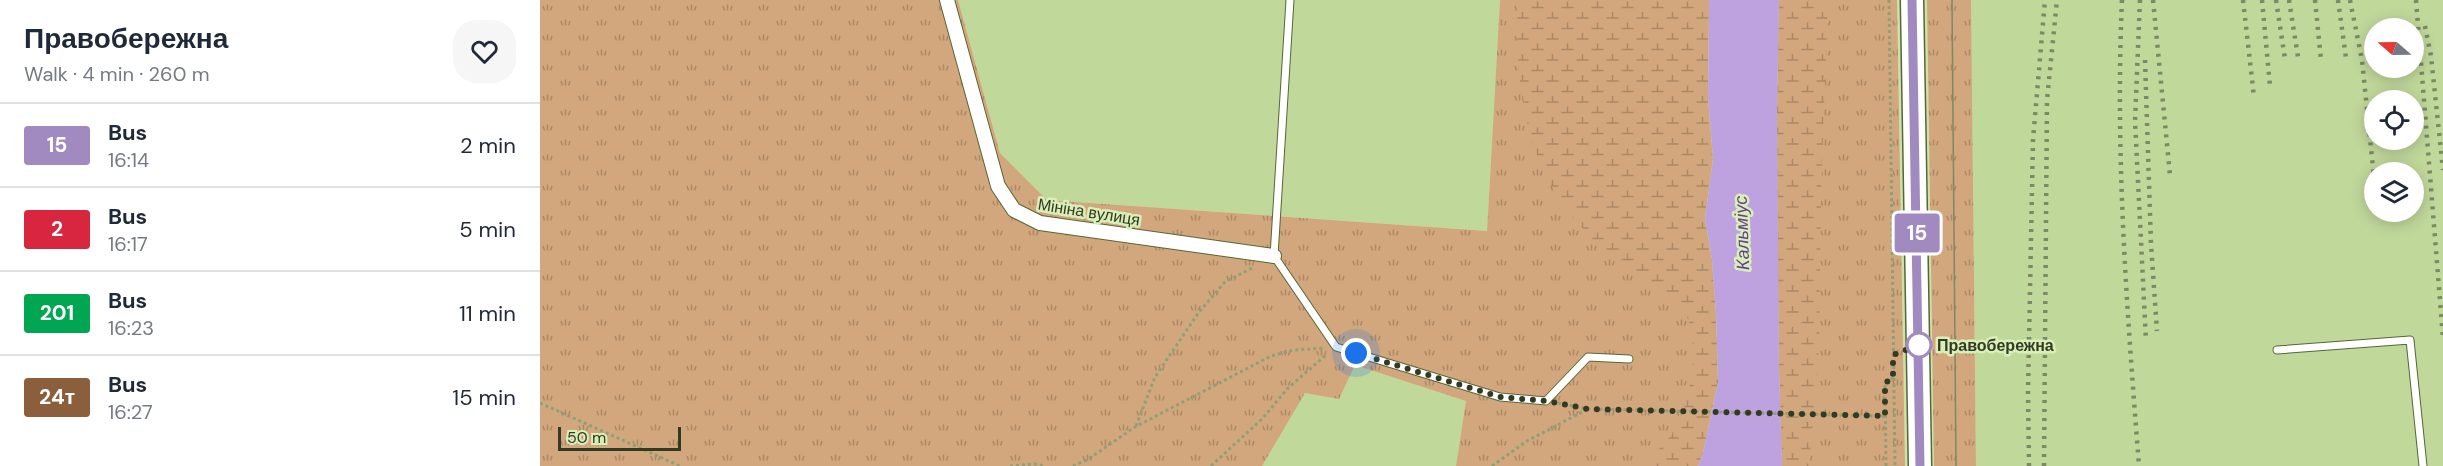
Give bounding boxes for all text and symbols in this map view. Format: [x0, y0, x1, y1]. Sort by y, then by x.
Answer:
north arrow [2364, 18, 2424, 78]
map controls [2364, 18, 2424, 222]
text: Правобережна [24, 20, 228, 57]
button: heart [453, 20, 516, 83]
text: Walk · 4 min · 260 m [24, 61, 209, 87]
button: locate [2364, 90, 2424, 150]
text: Bus [108, 118, 147, 147]
text: 15 [47, 131, 67, 159]
text: 2 min [460, 131, 516, 160]
text: 16:14 [108, 147, 149, 173]
button: layers [2364, 162, 2424, 222]
street label: Мініна вулиця [1036, 194, 1142, 230]
water label: Кальміус [1729, 195, 1755, 271]
text: Bus [108, 202, 147, 231]
line badge: 15 [1890, 214, 1944, 252]
text: 2 [51, 215, 63, 243]
text: 5 min [459, 215, 516, 244]
text: 15 [1907, 219, 1927, 247]
text: 16:17 [108, 231, 148, 257]
text: Bus [108, 286, 147, 315]
text: 201 [40, 299, 74, 327]
text: 11 min [459, 299, 516, 328]
text: 16:23 [108, 315, 154, 341]
marker: Правобережна [1906, 332, 1932, 358]
place label: Правобережна [1937, 335, 2054, 356]
your location [1341, 338, 1371, 368]
text: Bus [108, 370, 147, 399]
text: 24т [39, 383, 75, 411]
text: 15 min [452, 383, 516, 412]
text: 16:27 [108, 399, 153, 425]
scale bar [558, 424, 681, 452]
text: 50 m [567, 427, 606, 448]

